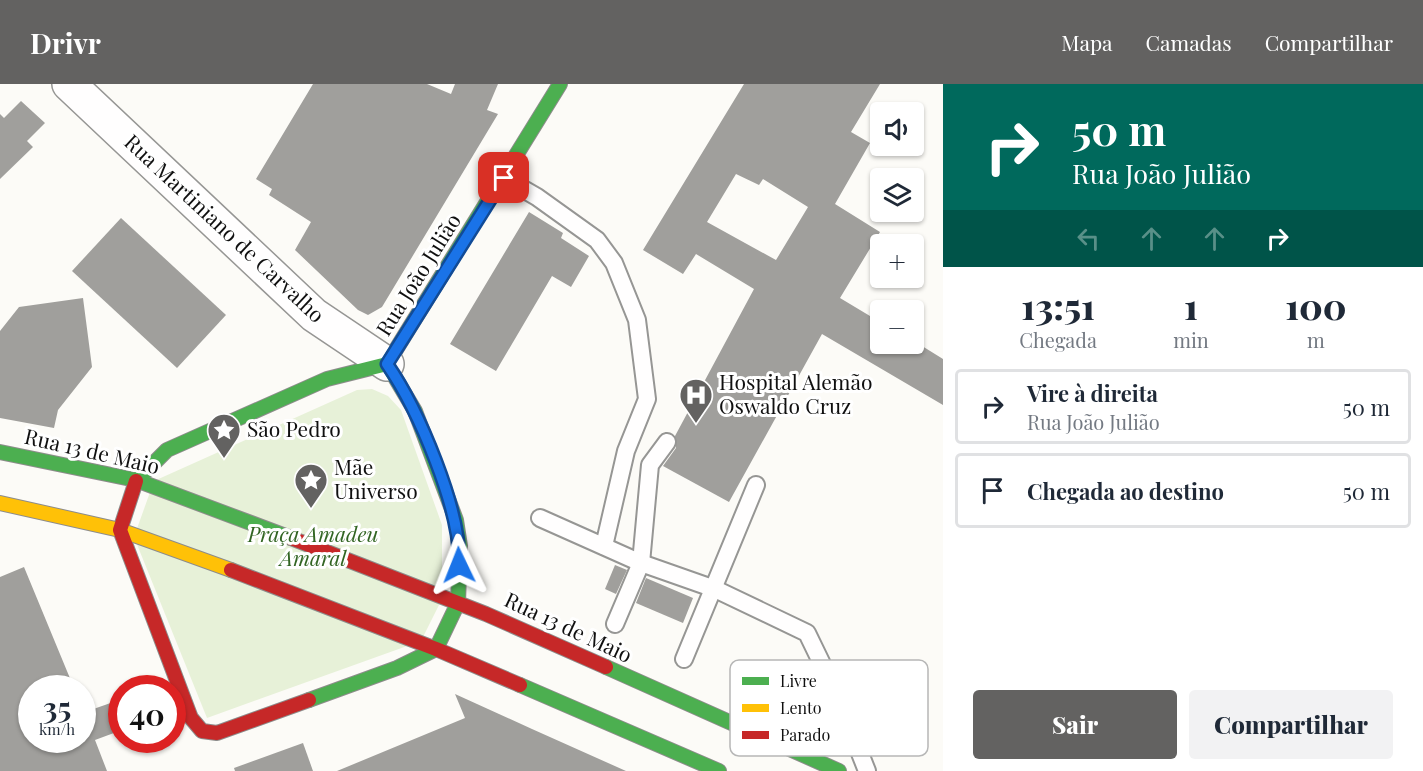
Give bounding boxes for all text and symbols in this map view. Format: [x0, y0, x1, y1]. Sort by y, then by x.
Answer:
text: Drivr [30, 24, 101, 61]
text: Mapa [1061, 28, 1113, 56]
text: Camadas [1146, 28, 1232, 56]
text: Compartilhar [1265, 28, 1393, 56]
text: 50 m [1072, 101, 1166, 157]
map controls [870, 102, 924, 354]
button: sound [870, 102, 924, 156]
icon: right [973, 108, 1051, 186]
street label: Rua Martiniano de Carvalho [119, 127, 331, 328]
pin [478, 152, 529, 203]
text: Rua João Julião [1072, 155, 1251, 191]
icon: arrive [487, 161, 520, 194]
button: layers [870, 168, 924, 222]
street label: Rua João Julião [369, 207, 466, 340]
icon: left [1072, 222, 1105, 255]
icon: ahead [1135, 222, 1168, 255]
icon: ahead [1198, 222, 1231, 255]
icon: right [1261, 222, 1294, 255]
button: + [870, 234, 924, 288]
text: 13:51 [1021, 281, 1095, 329]
text: 1 [1184, 281, 1198, 329]
text: 100 [1285, 281, 1347, 329]
button: − [870, 300, 924, 354]
text: Chegada [1019, 326, 1097, 353]
text: min [1173, 326, 1209, 353]
text: m [1307, 326, 1325, 353]
place label: Hospital Alemão Oswaldo Cruz [719, 367, 872, 419]
hospital icon: Hospital Alemão Oswaldo Cruz [678, 377, 714, 424]
text: Vire à direita [1027, 378, 1158, 408]
icon: right [976, 390, 1009, 423]
text: 50 m [1343, 392, 1390, 422]
text: Rua João Julião [1027, 408, 1160, 435]
place icon: São Pedro [206, 412, 242, 459]
place label: São Pedro [247, 414, 341, 442]
street label: Rua 13 de Maio [22, 421, 163, 479]
place label: Mãe Universo [334, 452, 418, 504]
place icon: Mãe Universo [293, 462, 329, 509]
icon: arrive [976, 474, 1009, 507]
text: Chegada ao destino [1027, 476, 1224, 506]
text: 50 m [1343, 476, 1390, 506]
park label: Praça Amadeu Amaral [247, 519, 378, 571]
position arrow [427, 533, 491, 597]
street label: Rua 13 de Maio [501, 584, 637, 668]
legend [730, 660, 928, 756]
text: Livre [780, 670, 817, 691]
speed limit sign: 40 [108, 675, 186, 753]
text: 35 [43, 687, 71, 727]
button: Sair [973, 690, 1177, 759]
button: Compartilhar [1189, 690, 1393, 759]
text: Lento [780, 697, 822, 718]
text: km/h [39, 719, 75, 739]
text: Parado [780, 724, 831, 745]

